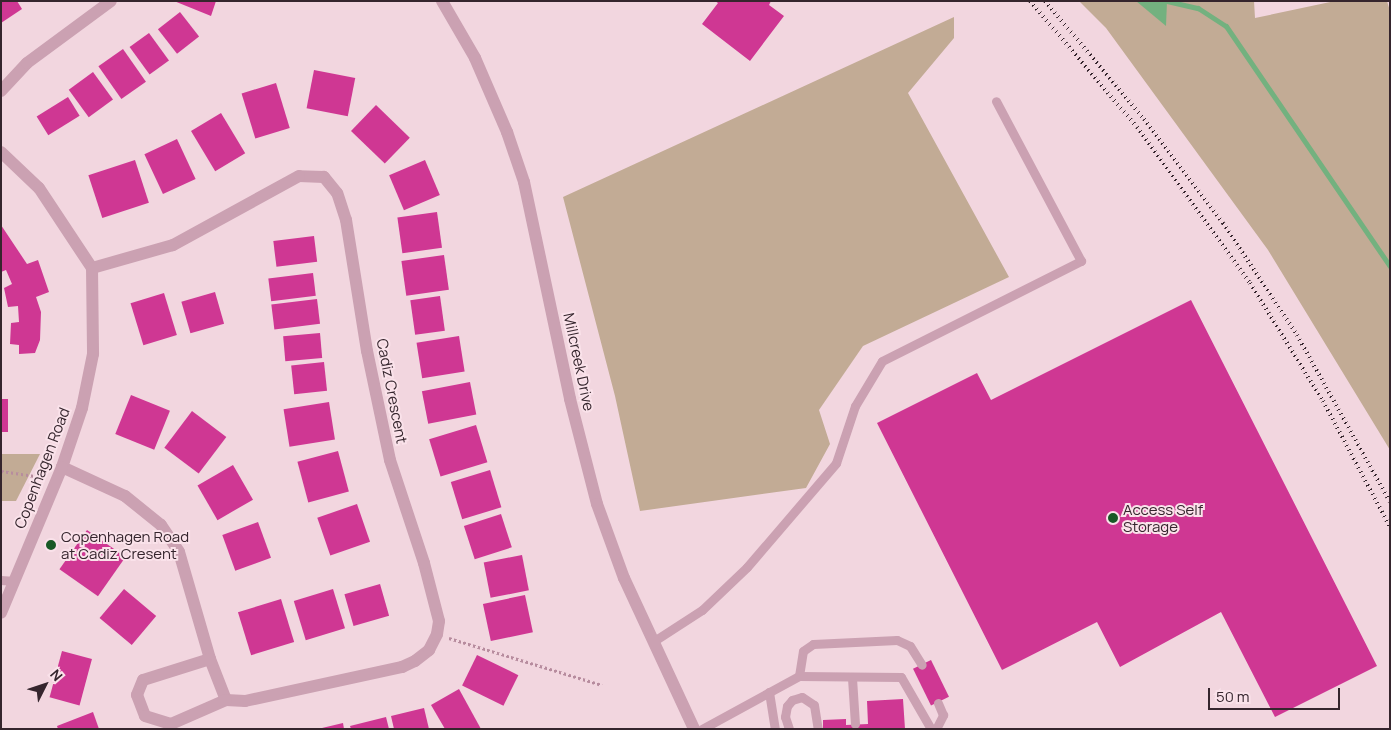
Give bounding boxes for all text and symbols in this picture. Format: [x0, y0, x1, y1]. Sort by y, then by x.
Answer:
street label: Millcreek Drive [560, 311, 598, 413]
street label: Cadiz Crescent [373, 337, 411, 445]
street label: Copenhagen Road [11, 405, 73, 531]
place label: Access Self Storage [1123, 500, 1203, 535]
marker: Access Self Storage [1107, 512, 1119, 524]
place label: Copenhagen Road at Cadiz Cresent [61, 527, 189, 562]
marker: Copenhagen Road at Cadiz Cresent [45, 539, 57, 551]
north arrow [20, 660, 70, 710]
text: N [46, 665, 67, 685]
scale bar [1211, 678, 1344, 710]
text: 50 m [1216, 686, 1250, 707]

